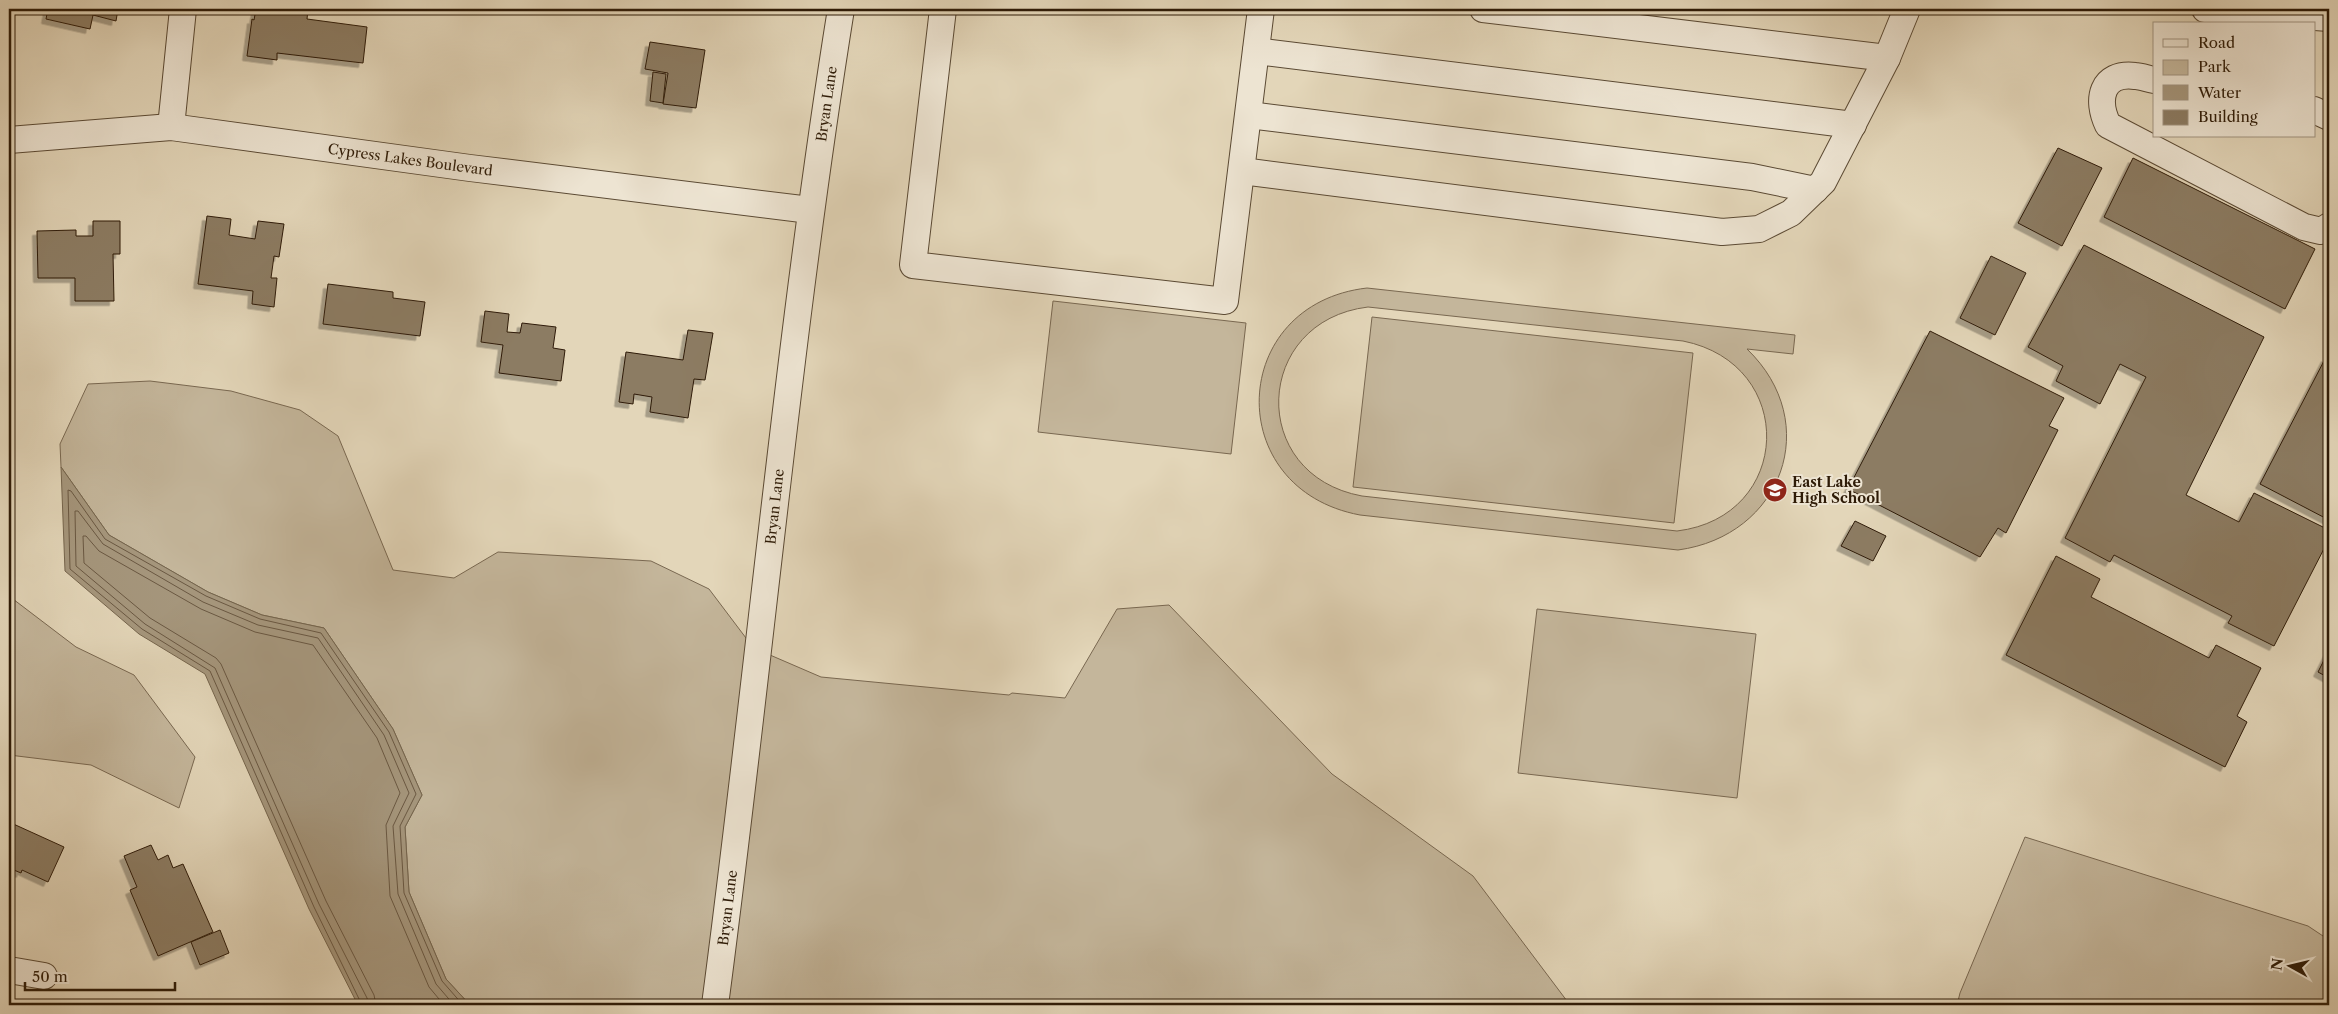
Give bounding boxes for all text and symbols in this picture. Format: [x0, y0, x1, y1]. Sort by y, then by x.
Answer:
legend [2153, 22, 2316, 138]
text: Road [2198, 33, 2235, 52]
text: Park [2198, 57, 2232, 76]
street label: Bryan Lane [812, 65, 841, 143]
text: Water [2197, 83, 2242, 102]
text: Building [2198, 107, 2258, 126]
street label: Cypress Lakes Boulevard [327, 140, 494, 180]
street label: Bryan Lane [761, 468, 788, 545]
place label: East Lake High School [1792, 473, 1880, 507]
school or university icon: East Lake High School [1762, 477, 1788, 503]
street label: Bryan Lane [714, 869, 741, 947]
north arrow [2266, 942, 2316, 992]
text: N [2267, 957, 2287, 971]
scale bar [25, 959, 175, 991]
text: 50 m [32, 967, 68, 986]

